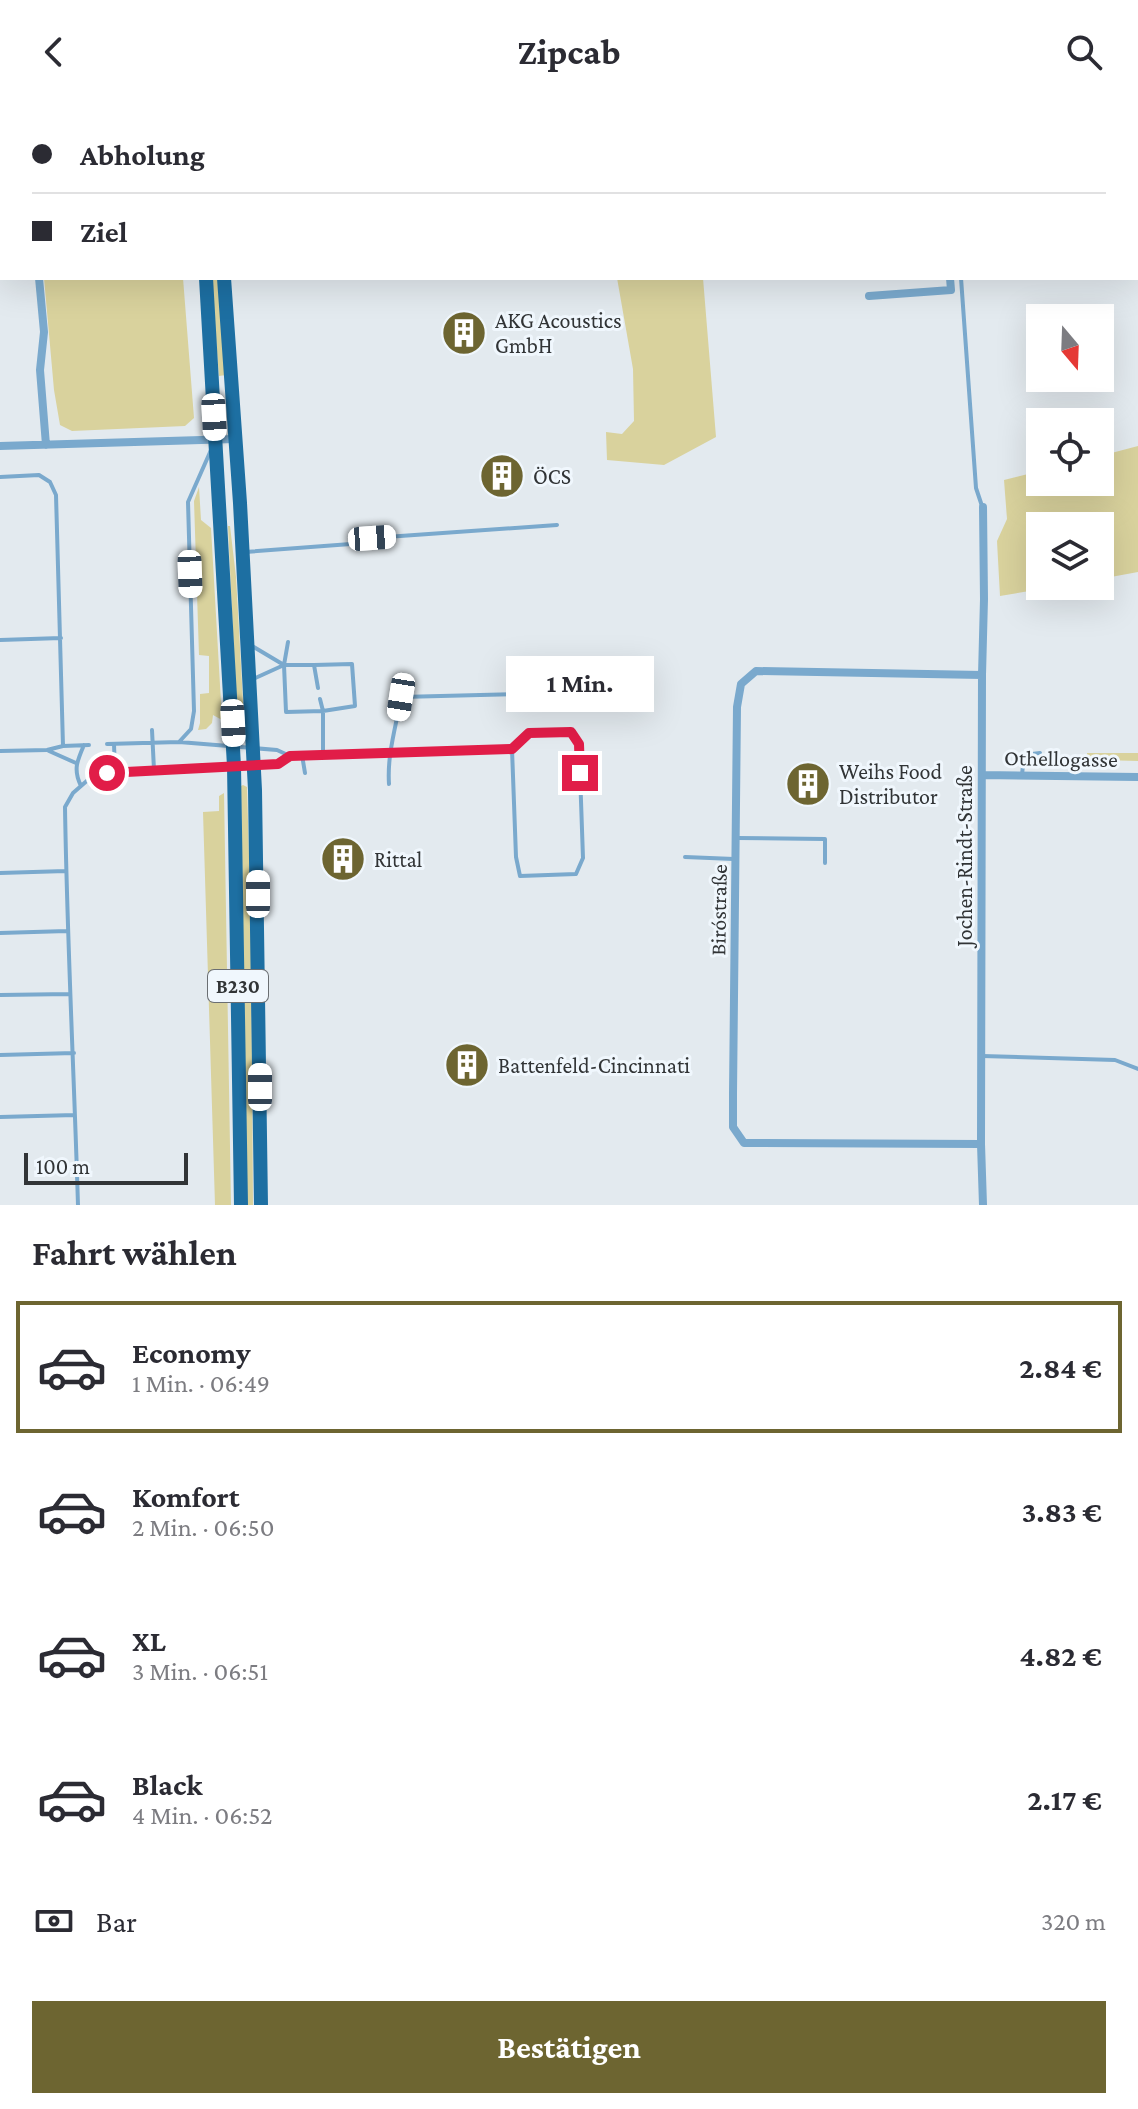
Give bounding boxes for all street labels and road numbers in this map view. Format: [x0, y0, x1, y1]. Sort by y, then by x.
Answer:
street label: Othellogasse [1004, 745, 1118, 772]
street label: Jochen-Rindt-Straße [952, 765, 977, 949]
street label: Biróstraße [705, 864, 732, 956]
road number: B230 [208, 970, 268, 1002]

